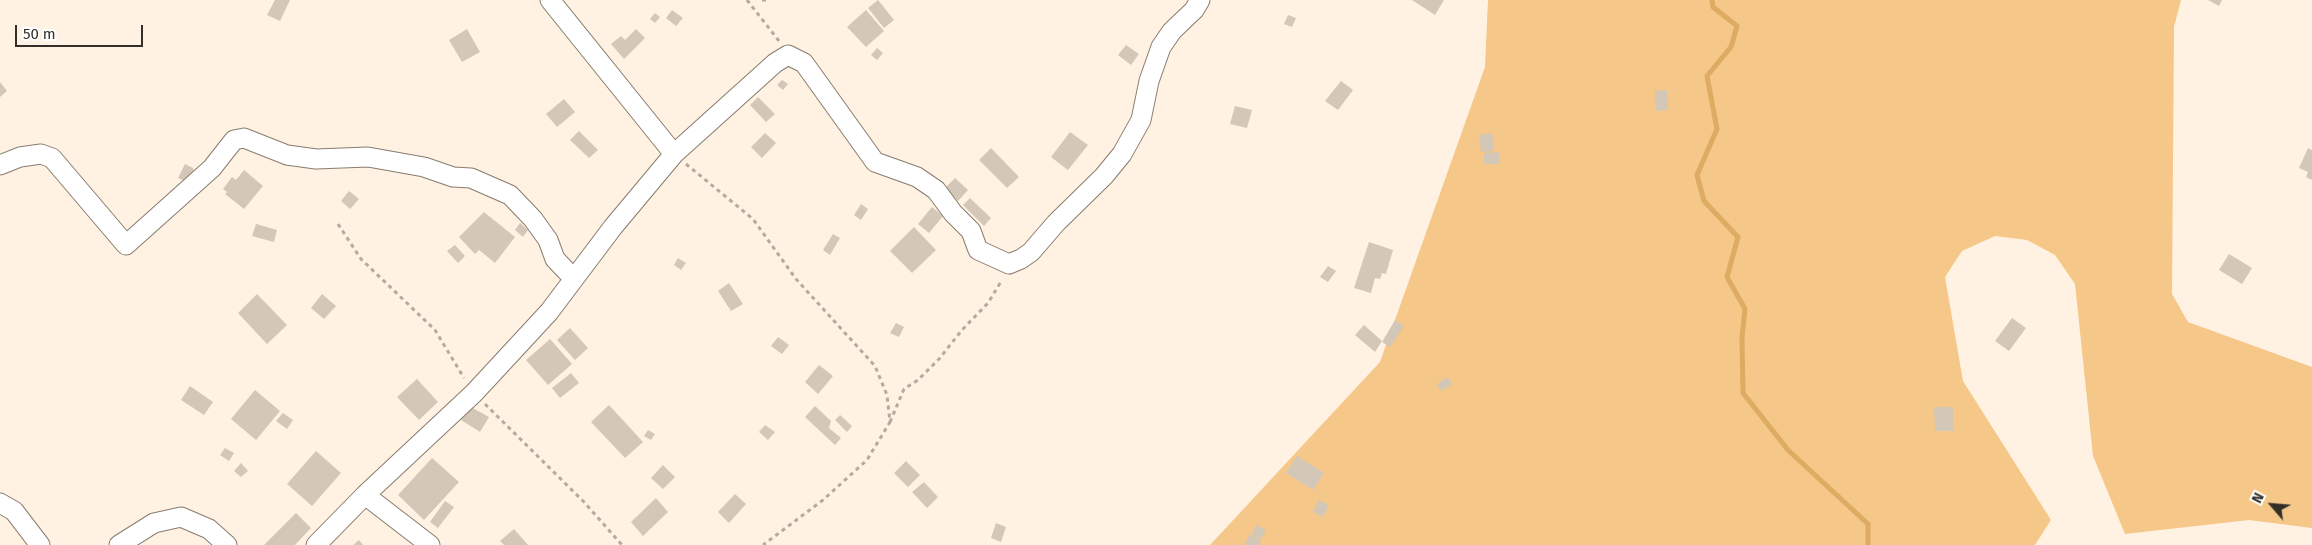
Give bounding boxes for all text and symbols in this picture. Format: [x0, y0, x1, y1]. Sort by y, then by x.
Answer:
scale bar [18, 15, 145, 47]
text: 50 m [23, 25, 56, 43]
north arrow [2247, 480, 2297, 530]
text: N [2249, 490, 2268, 506]

